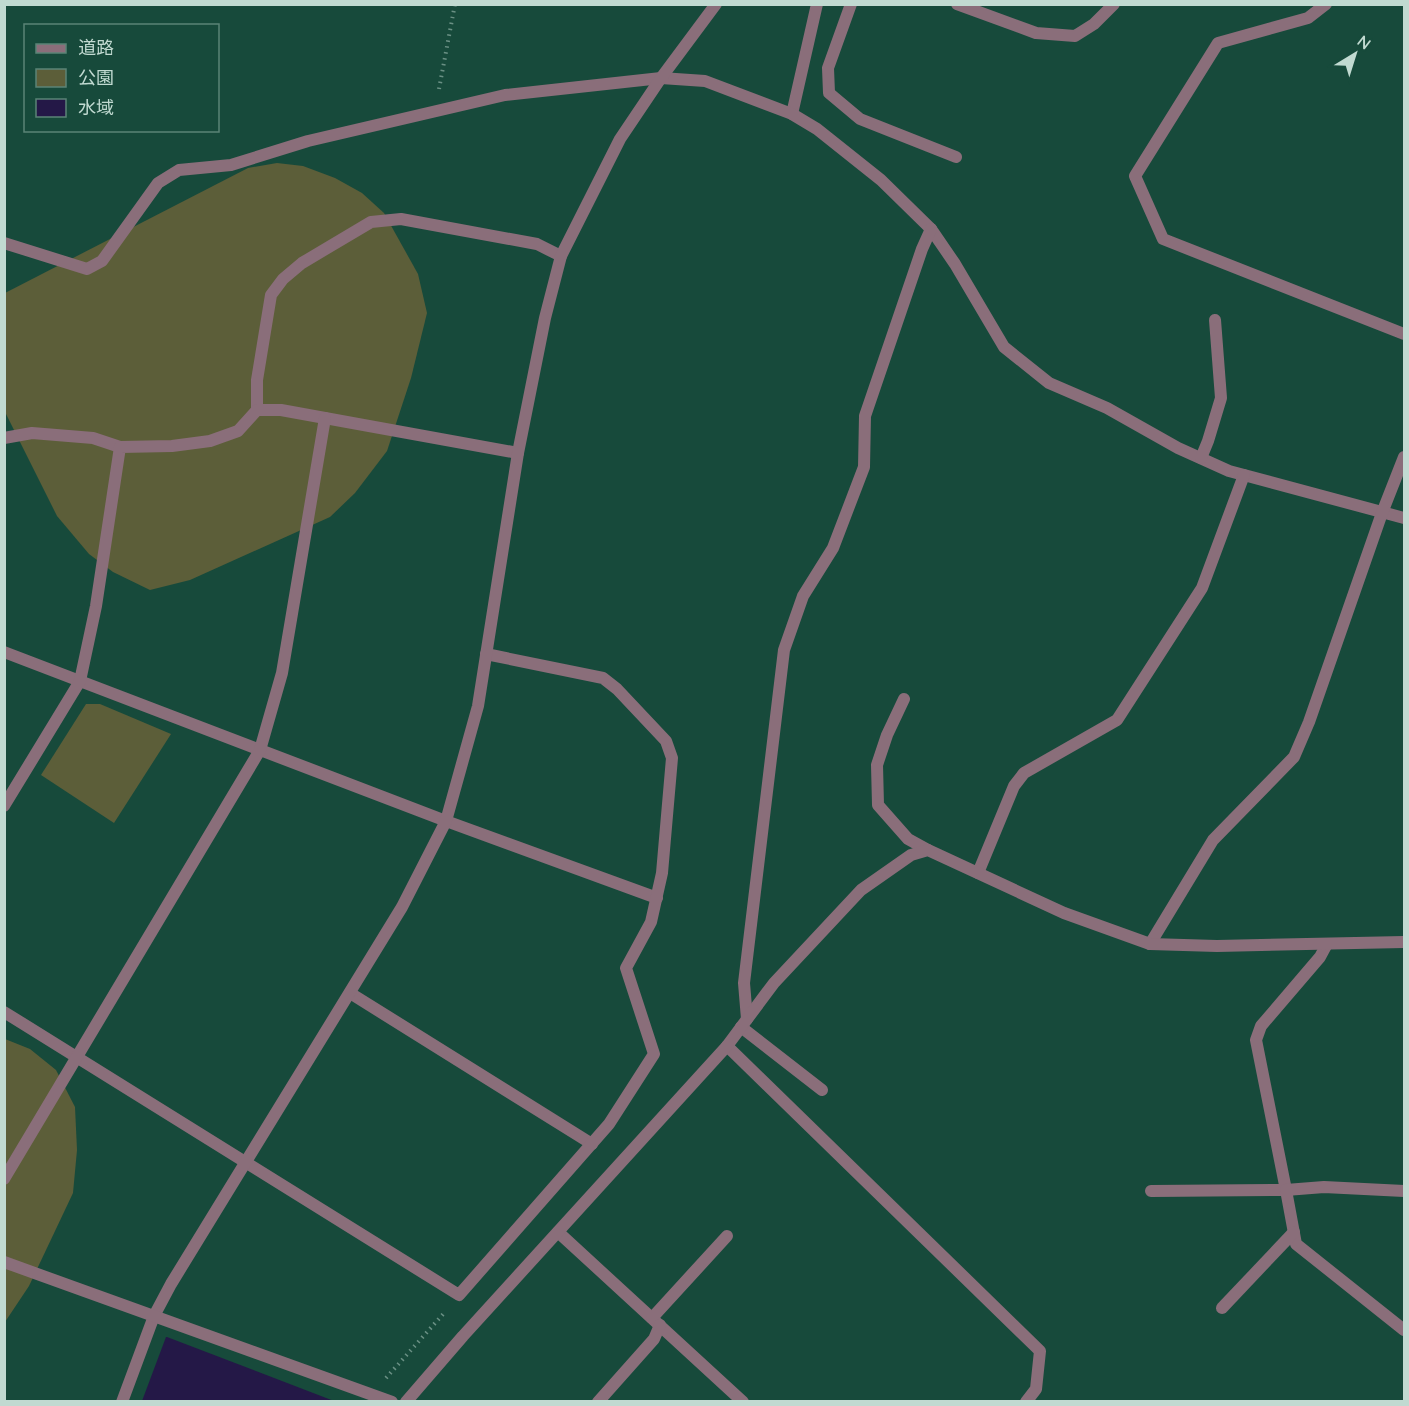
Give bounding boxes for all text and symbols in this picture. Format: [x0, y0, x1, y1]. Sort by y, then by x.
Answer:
legend [24, 24, 219, 132]
north arrow [1325, 24, 1385, 84]
text: N [1353, 31, 1375, 54]
text: 道路 [78, 36, 114, 59]
text: 公園 [78, 66, 114, 89]
text: 水域 [78, 96, 114, 119]

